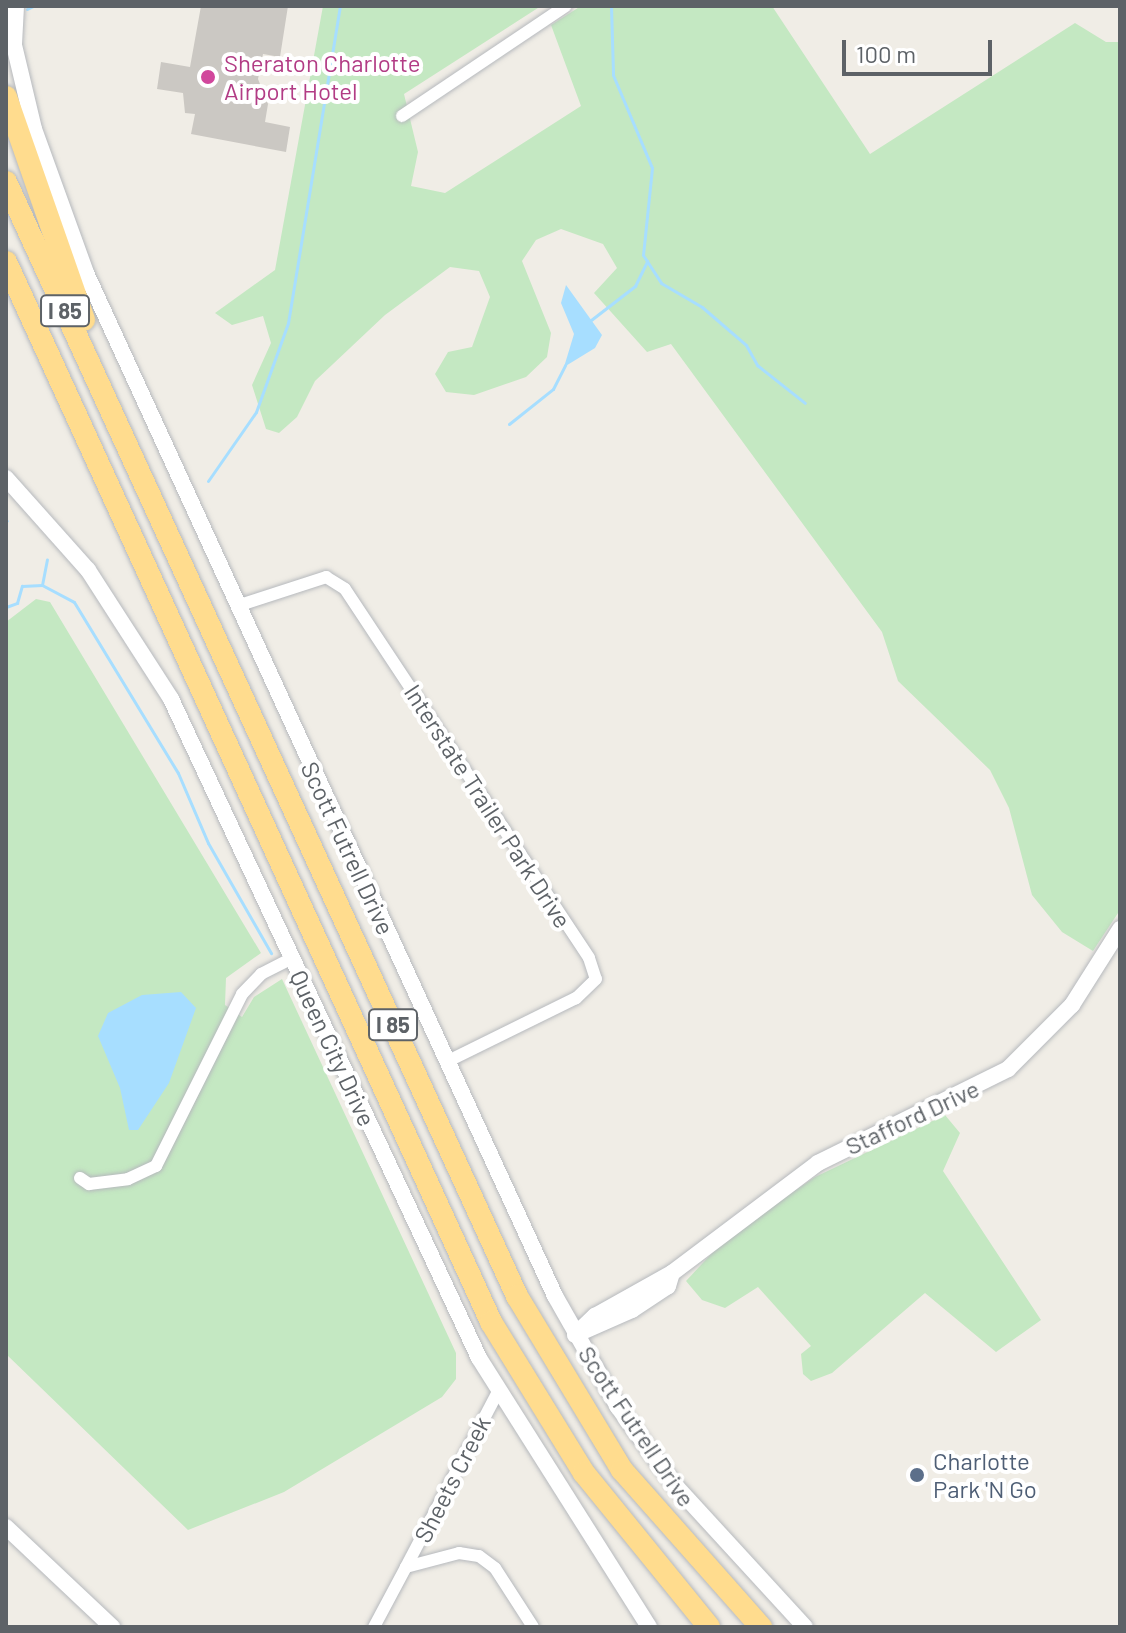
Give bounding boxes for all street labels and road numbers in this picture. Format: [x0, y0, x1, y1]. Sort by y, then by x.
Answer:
road number: I 85 [39, 293, 91, 329]
street label: Interstate Trailer Park Drive [399, 679, 577, 933]
street label: Scott Futrell Drive [295, 757, 401, 939]
street label: Queen City Drive [284, 965, 382, 1131]
road number: I 85 [367, 1007, 419, 1043]
street label: Stafford Drive [841, 1074, 983, 1160]
street label: Scott Futrell Drive [573, 1340, 701, 1512]
street label: Sheets Creek [408, 1411, 496, 1547]

